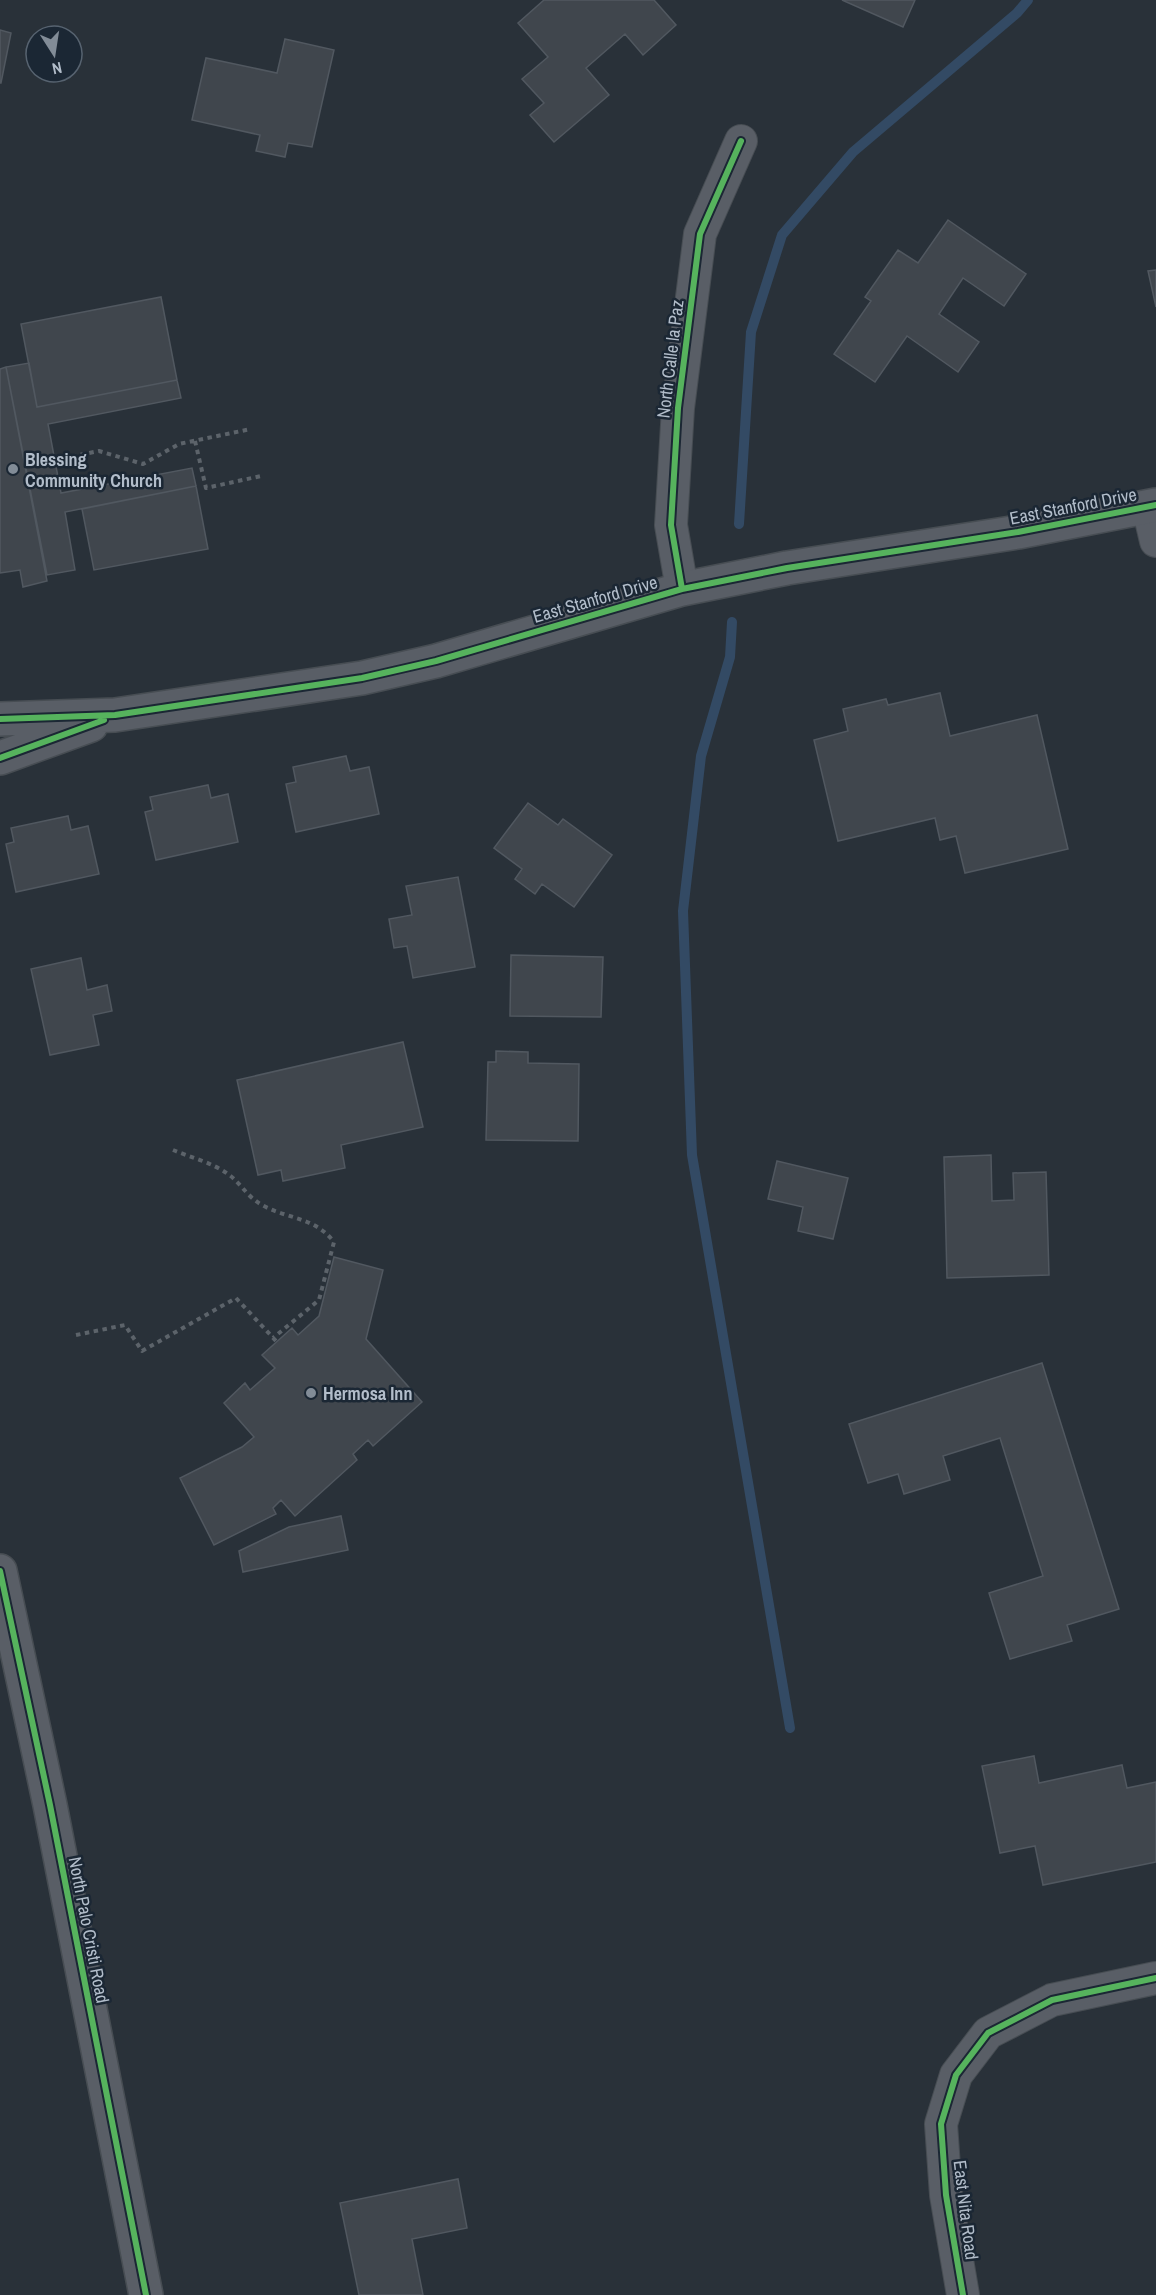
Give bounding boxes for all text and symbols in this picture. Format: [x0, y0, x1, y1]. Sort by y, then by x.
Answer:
north arrow [24, 24, 84, 84]
text: N [50, 57, 64, 80]
street label: North Calle la Paz [650, 298, 690, 420]
place label: Blessing Community Church [25, 447, 162, 493]
marker: Blessing Community Church [6, 462, 20, 476]
street label: East Stanford Drive [1007, 481, 1139, 531]
street label: East Stanford Drive [530, 569, 660, 629]
place label: Hermosa Inn [323, 1381, 412, 1406]
marker: Hermosa Inn [304, 1386, 318, 1400]
street label: North Palo Cristi Road [63, 1855, 115, 2005]
street label: East Nita Road [947, 2159, 985, 2261]

